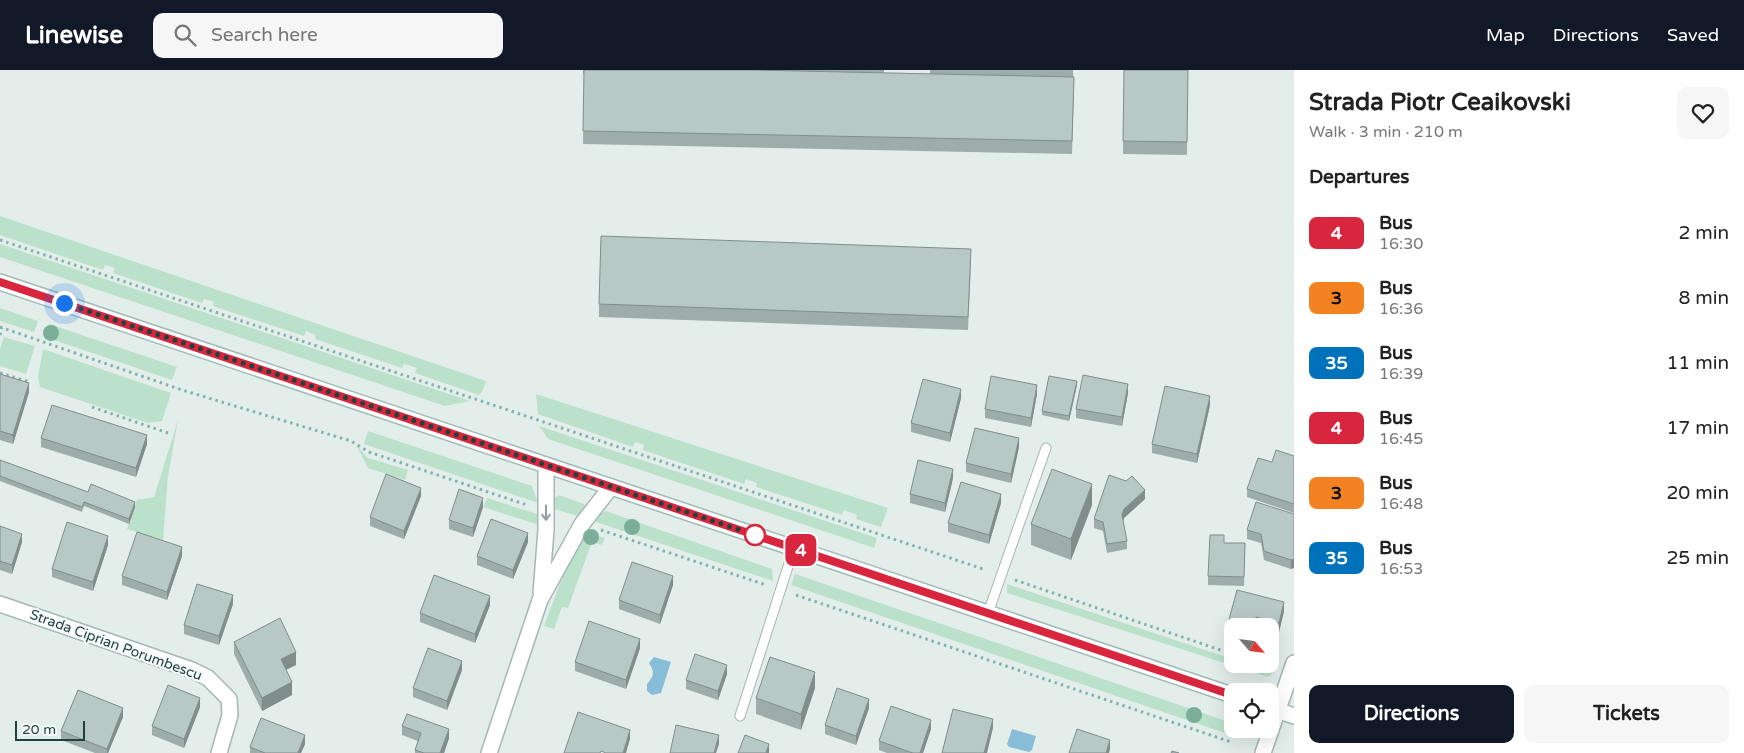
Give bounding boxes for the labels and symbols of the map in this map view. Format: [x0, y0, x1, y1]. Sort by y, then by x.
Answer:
your location [52, 291, 77, 316]
one-way arrow [541, 505, 551, 521]
unlabelled marker [744, 524, 766, 546]
line badge: 4 [785, 534, 817, 566]
street label: Strada Ciprian Porumbescu [28, 606, 204, 684]
north arrow [1224, 618, 1279, 672]
scale bar [15, 718, 85, 741]

